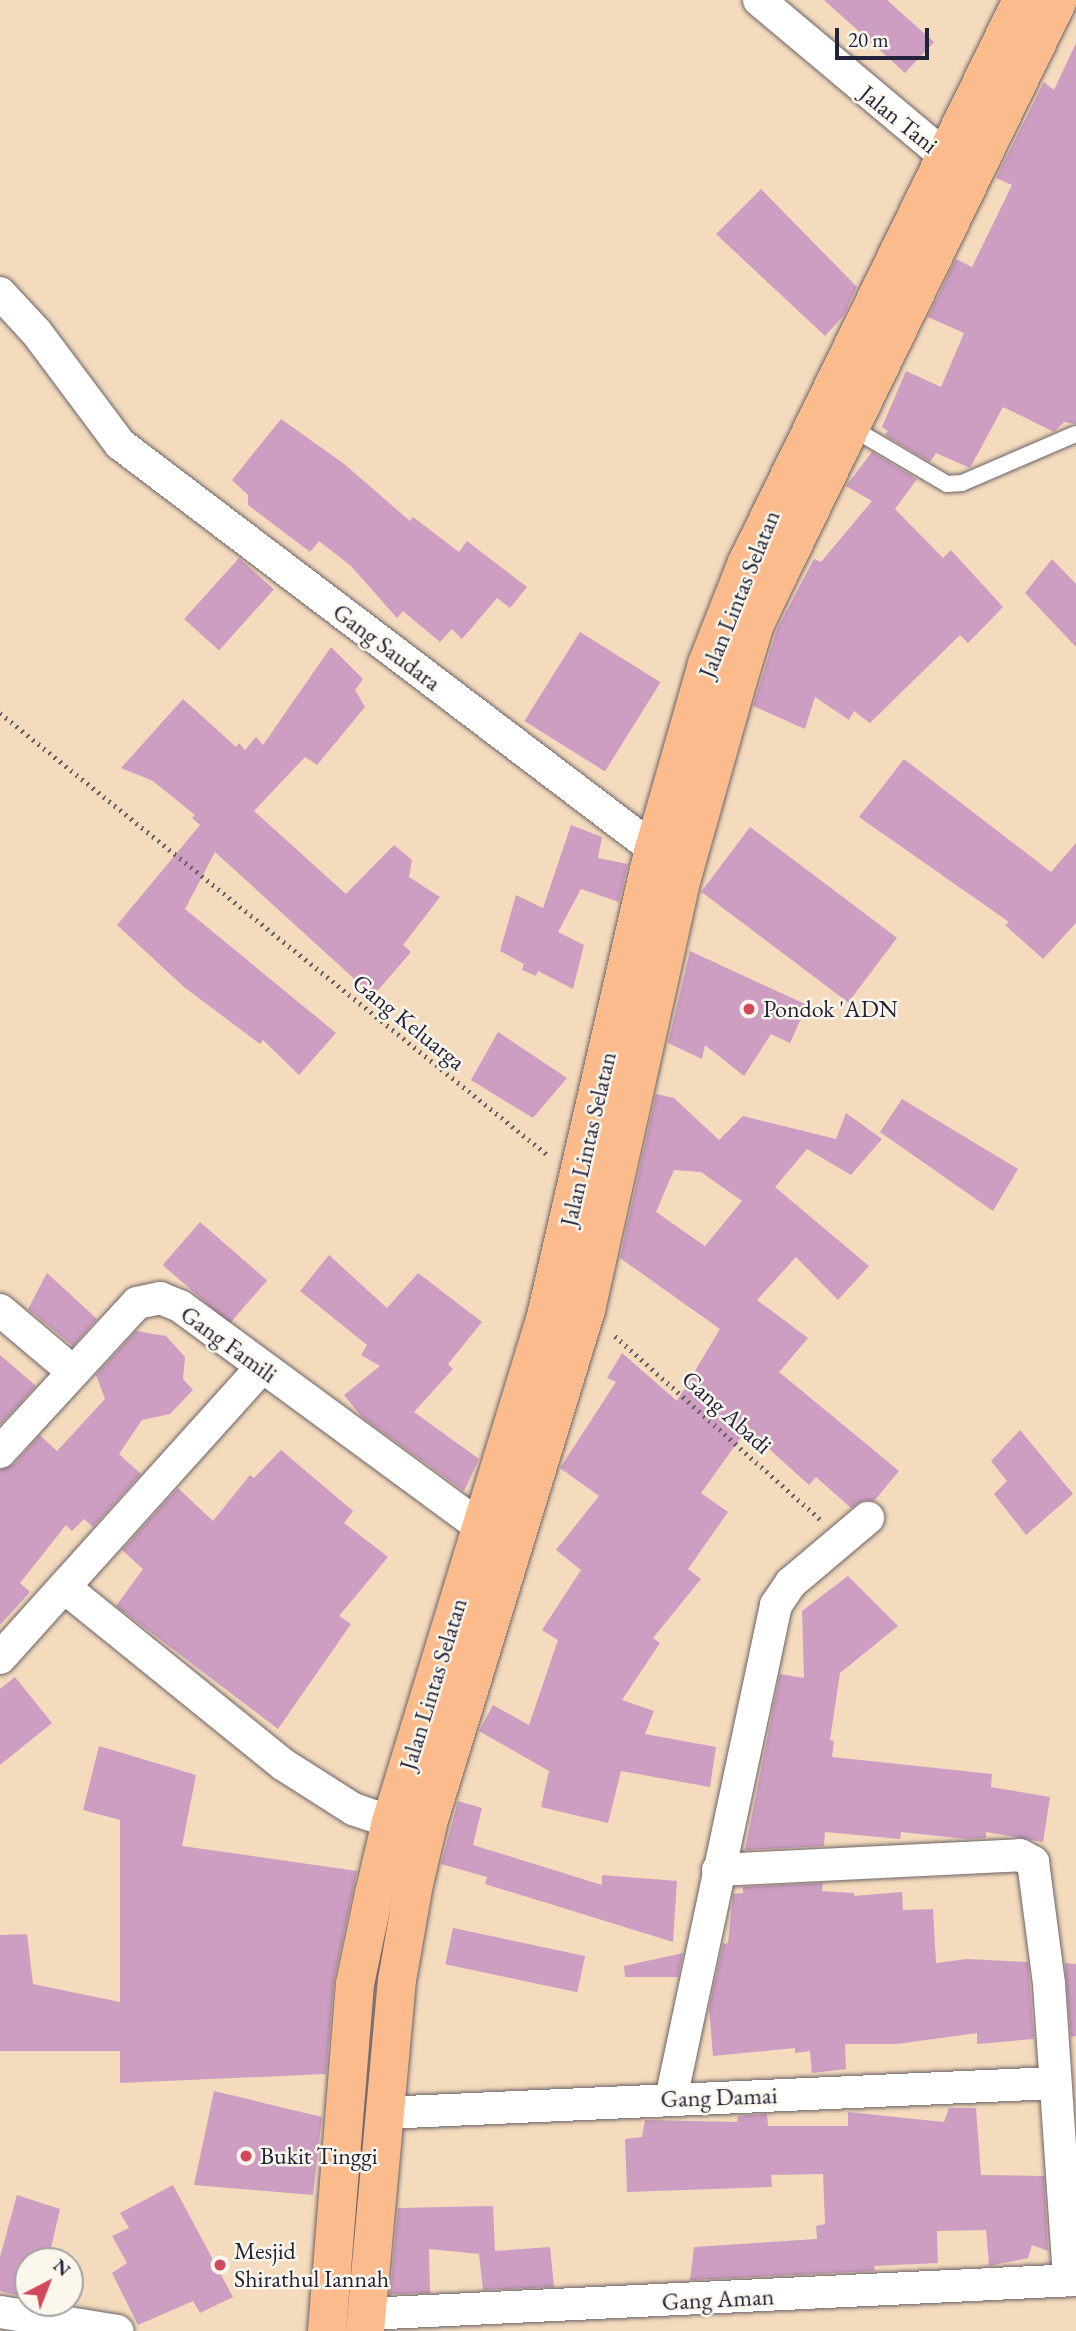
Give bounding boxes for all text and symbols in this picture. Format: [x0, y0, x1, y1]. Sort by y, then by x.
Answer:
scale bar [838, 14, 932, 58]
text: 20 m [848, 26, 889, 53]
street label: Jalan Tani [854, 79, 944, 159]
street label: Jalan Lintas Selatan [692, 506, 786, 682]
street label: Gang Saudara [327, 597, 447, 697]
street label: Gang Keluarga [347, 968, 471, 1076]
place label: Pondok 'ADN [763, 995, 898, 1023]
marker: Pondok 'ADN [741, 1001, 757, 1017]
street label: Jalan Lintas Selatan [554, 1049, 622, 1229]
street label: Gang Famili [175, 1299, 283, 1389]
street label: Gang Abadi [676, 1364, 778, 1460]
street label: Jalan Lintas Selatan [393, 1594, 473, 1774]
street label: Gang Damai [660, 2081, 778, 2113]
place label: Bukit Tinggi [260, 2142, 378, 2170]
marker: Bukit Tinggi [238, 2148, 254, 2164]
place label: Mesjid Shirathul Iannah [234, 2237, 389, 2293]
north arrow [14, 2247, 84, 2317]
text: N [48, 2253, 76, 2282]
marker: Mesjid Shirathul Iannah [212, 2257, 228, 2273]
street label: Gang Aman [661, 2282, 775, 2316]

